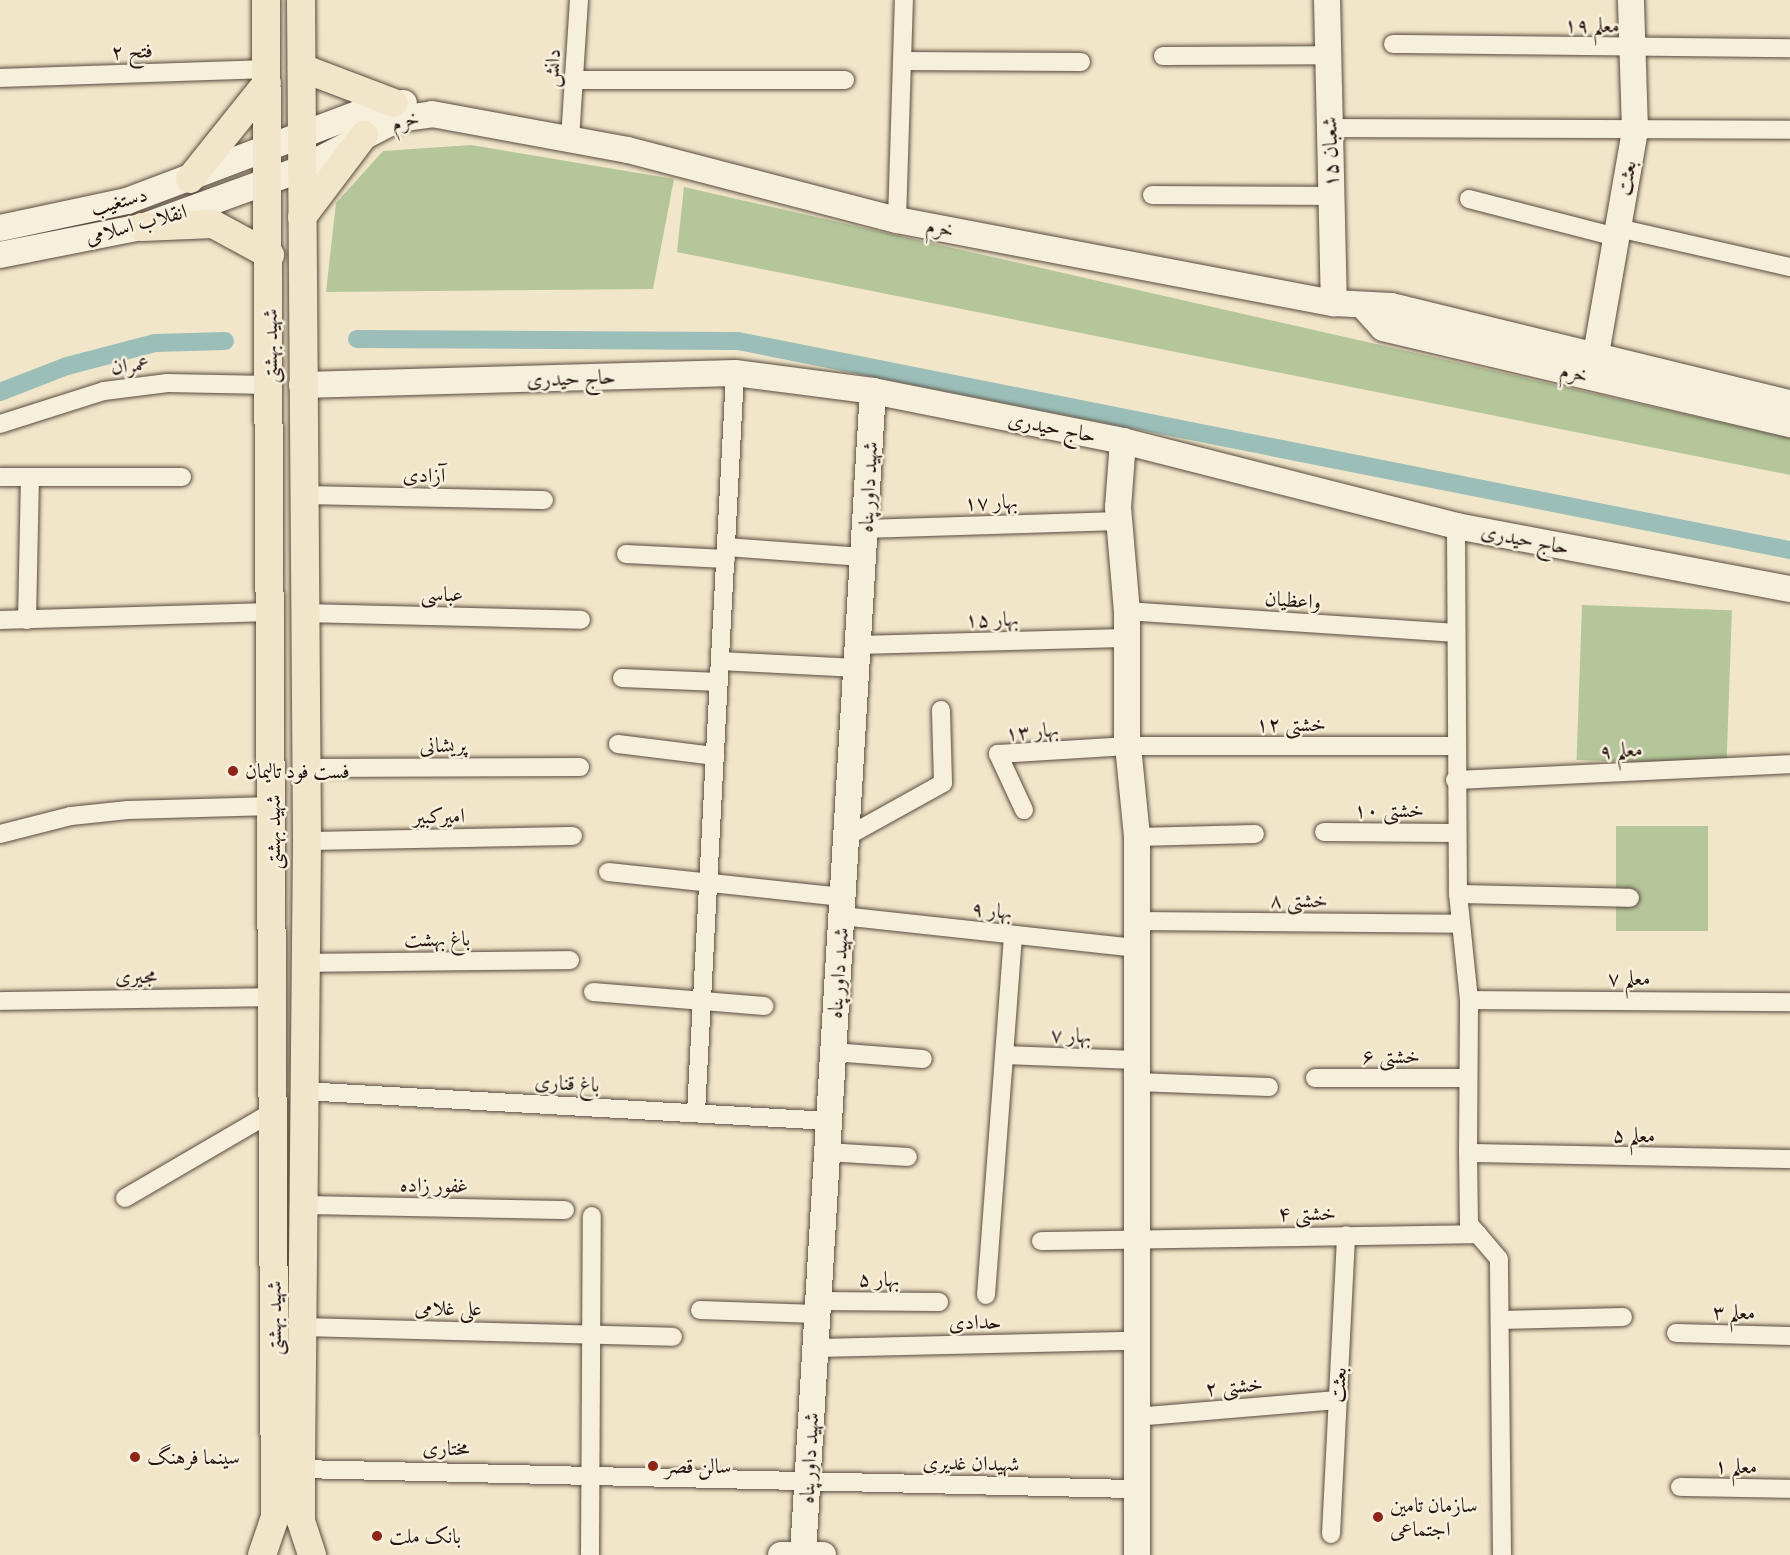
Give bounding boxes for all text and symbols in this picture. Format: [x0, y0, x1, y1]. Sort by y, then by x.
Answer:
street label: معلم ۱۹ [1564, 12, 1620, 38]
street label: فتح ۲ [111, 38, 153, 64]
street label: دانش [538, 48, 566, 88]
street label: خرم [388, 105, 422, 137]
street label: ۱۵ شعبان [1317, 116, 1343, 188]
street label: بعثت [1611, 158, 1641, 198]
street label: دستغیب [88, 181, 150, 221]
street label: انقلاب اسلامی [82, 198, 190, 250]
street label: خرم [924, 213, 956, 243]
street label: شهید بهشتی [257, 309, 283, 383]
street label: عمران [109, 350, 151, 380]
street label: خرم [1558, 358, 1590, 388]
street label: حاج حیدری [526, 364, 616, 392]
street label: حاج حیدری [1006, 406, 1098, 448]
street label: شهید داورپناه [853, 441, 883, 533]
street label: آزادی [402, 462, 446, 488]
street label: بهار ۱۷ [964, 488, 1018, 516]
street label: حاج حیدری [1479, 518, 1571, 560]
street label: عباسی [421, 581, 463, 607]
street label: واعظیان [1264, 585, 1322, 615]
street label: بهار ۱۵ [965, 606, 1019, 632]
street label: خشتی ۱۲ [1256, 711, 1326, 737]
street label: بهار ۱۳ [1004, 716, 1060, 746]
street label: پریشانی [420, 732, 466, 758]
street label: معلم ۹ [1599, 736, 1643, 764]
place label: فست فود تالیمان [245, 758, 350, 784]
marker: فست فود تالیمان [226, 764, 240, 778]
street label: شهید بهشتی [260, 795, 286, 869]
street label: خشتی ۱۰ [1354, 797, 1424, 823]
street label: امیرکبیر [413, 803, 465, 829]
street label: خشتی ۸ [1270, 887, 1328, 913]
street label: بهار ۹ [970, 895, 1014, 925]
street label: باغ بهشت [404, 926, 470, 952]
street label: شهید داورپناه [822, 927, 854, 1019]
street label: مجیری [115, 963, 157, 989]
street label: معلم ۷ [1608, 965, 1650, 991]
street label: بهار ۷ [1050, 1022, 1092, 1048]
street label: خشتی ۶ [1362, 1043, 1420, 1069]
street label: باغ قناری [534, 1069, 600, 1097]
street label: معلم ۵ [1612, 1122, 1656, 1148]
street label: غفور زاده [400, 1172, 468, 1198]
street label: خشتی ۴ [1278, 1200, 1336, 1226]
street label: بهار ۵ [858, 1266, 900, 1292]
street label: شهید بهشتی [261, 1281, 287, 1355]
street label: علی غلامی [414, 1295, 482, 1321]
street label: معلم ۳ [1712, 1299, 1756, 1325]
street label: حدادی [948, 1309, 1002, 1335]
street label: بعثت [1324, 1367, 1352, 1403]
street label: خشتی ۲ [1204, 1371, 1264, 1401]
street label: شهید داورپناه [794, 1412, 824, 1504]
street label: مختاری [422, 1435, 470, 1461]
place label: سینما فرهنگ [147, 1444, 240, 1470]
marker: سینما فرهنگ [128, 1450, 142, 1464]
street label: شهیدان غدیری [922, 1450, 1020, 1476]
place label: سالن قصر [665, 1453, 731, 1479]
street label: معلم ۱ [1714, 1453, 1758, 1479]
marker: سالن قصر [646, 1459, 660, 1473]
place label: سازمان تامین اجتماعی [1390, 1492, 1478, 1542]
marker: سازمان تامین اجتماعی [1371, 1510, 1385, 1524]
place label: بانک ملت [389, 1523, 461, 1549]
marker: بانک ملت [370, 1529, 384, 1543]

